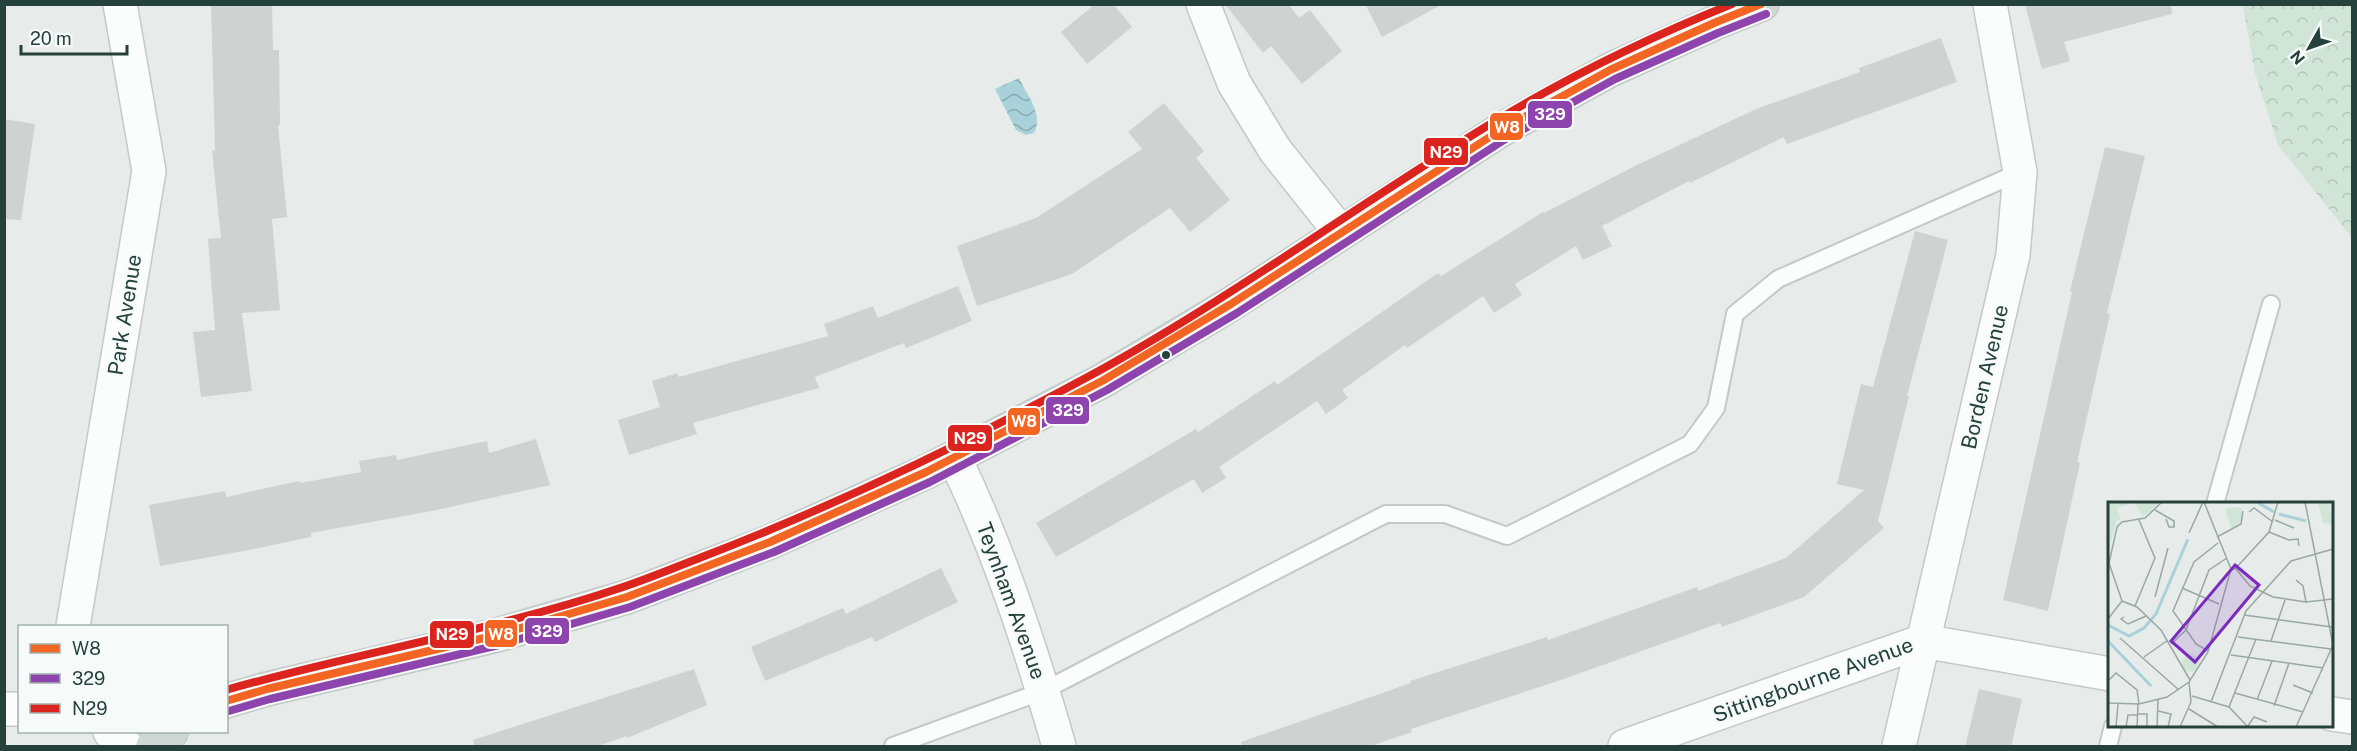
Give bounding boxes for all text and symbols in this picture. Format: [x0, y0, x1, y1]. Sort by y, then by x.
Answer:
scale bar [21, 18, 128, 56]
north arrow [2279, 18, 2339, 78]
text: 20 m [30, 28, 72, 49]
text: N [2287, 46, 2309, 68]
line badge: 329 [1527, 100, 1573, 129]
text: 329 [1534, 105, 1566, 124]
line badge: W8 [1489, 112, 1524, 141]
text: W8 [1494, 118, 1520, 137]
line badge: N29 [1423, 137, 1469, 166]
text: N29 [1429, 143, 1463, 162]
street label: Park Avenue [103, 253, 146, 377]
street label: Borden Avenue [1956, 302, 2013, 452]
unlabelled marker [1160, 349, 1172, 361]
line badge: 329 [1045, 396, 1090, 425]
text: 329 [1052, 401, 1084, 420]
line badge: W8 [1007, 407, 1041, 436]
text: W8 [1011, 412, 1037, 431]
line badge: N29 [947, 424, 993, 452]
text: N29 [953, 429, 987, 448]
inset map [2108, 502, 2333, 727]
street label: Teynham Avenue [971, 519, 1051, 683]
line badge: 329 [524, 617, 570, 645]
line badge: W8 [484, 619, 518, 648]
line badge: N29 [429, 620, 475, 649]
text: 329 [531, 622, 563, 641]
legend [18, 625, 228, 733]
text: N29 [435, 625, 469, 644]
text: W8 [488, 625, 514, 644]
street label: Sittingbourne Avenue [1709, 632, 1916, 727]
text: W8 [72, 638, 101, 659]
text: 329 [72, 668, 105, 689]
text: N29 [72, 698, 108, 719]

